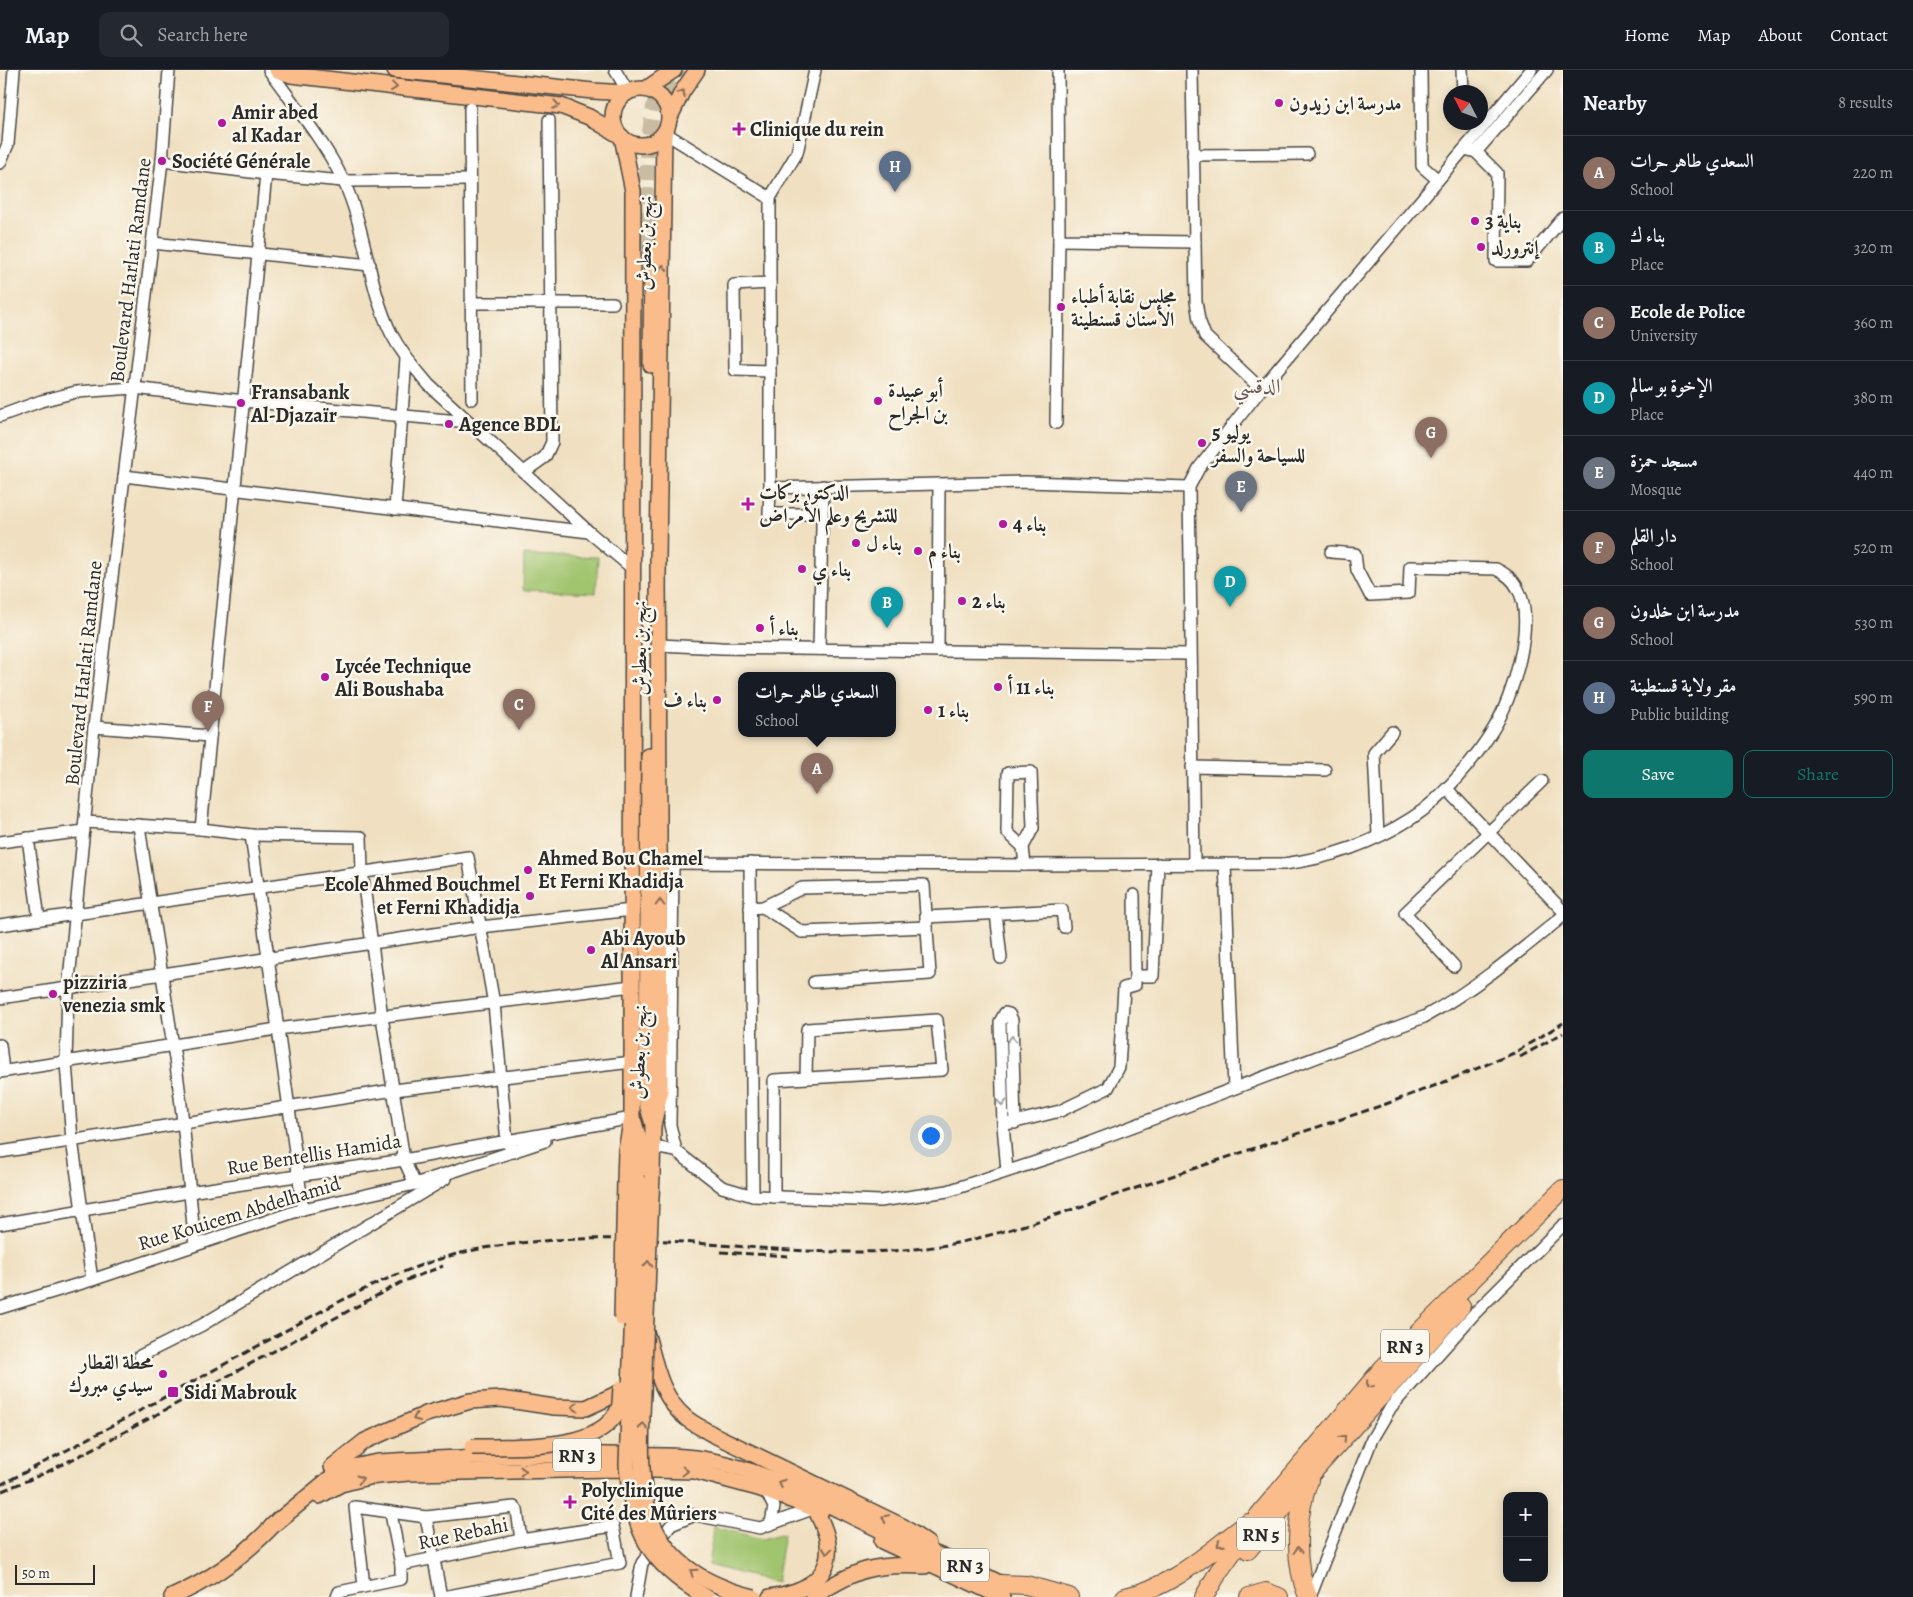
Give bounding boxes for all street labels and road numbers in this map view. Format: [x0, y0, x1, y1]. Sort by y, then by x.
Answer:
street label: Boulevard Harlati Ramdane [103, 156, 158, 384]
street label: نهج بن بعطوش [630, 195, 663, 291]
street label: Boulevard Harlati Ramdane [58, 559, 109, 787]
street label: نهج بن بعطوش [626, 600, 657, 696]
street label: نهج بن بعطوش [623, 1004, 658, 1100]
street label: Rue Bentellis Hamida [225, 1127, 404, 1182]
street label: Rue Kouicem Abdelhamid [135, 1170, 344, 1257]
road number: RN 3 [1381, 1330, 1429, 1362]
road number: RN 3 [553, 1438, 601, 1472]
street label: Rue Rebahi [415, 1511, 511, 1556]
road number: RN 5 [1237, 1518, 1285, 1550]
road number: RN 3 [941, 1548, 989, 1582]

